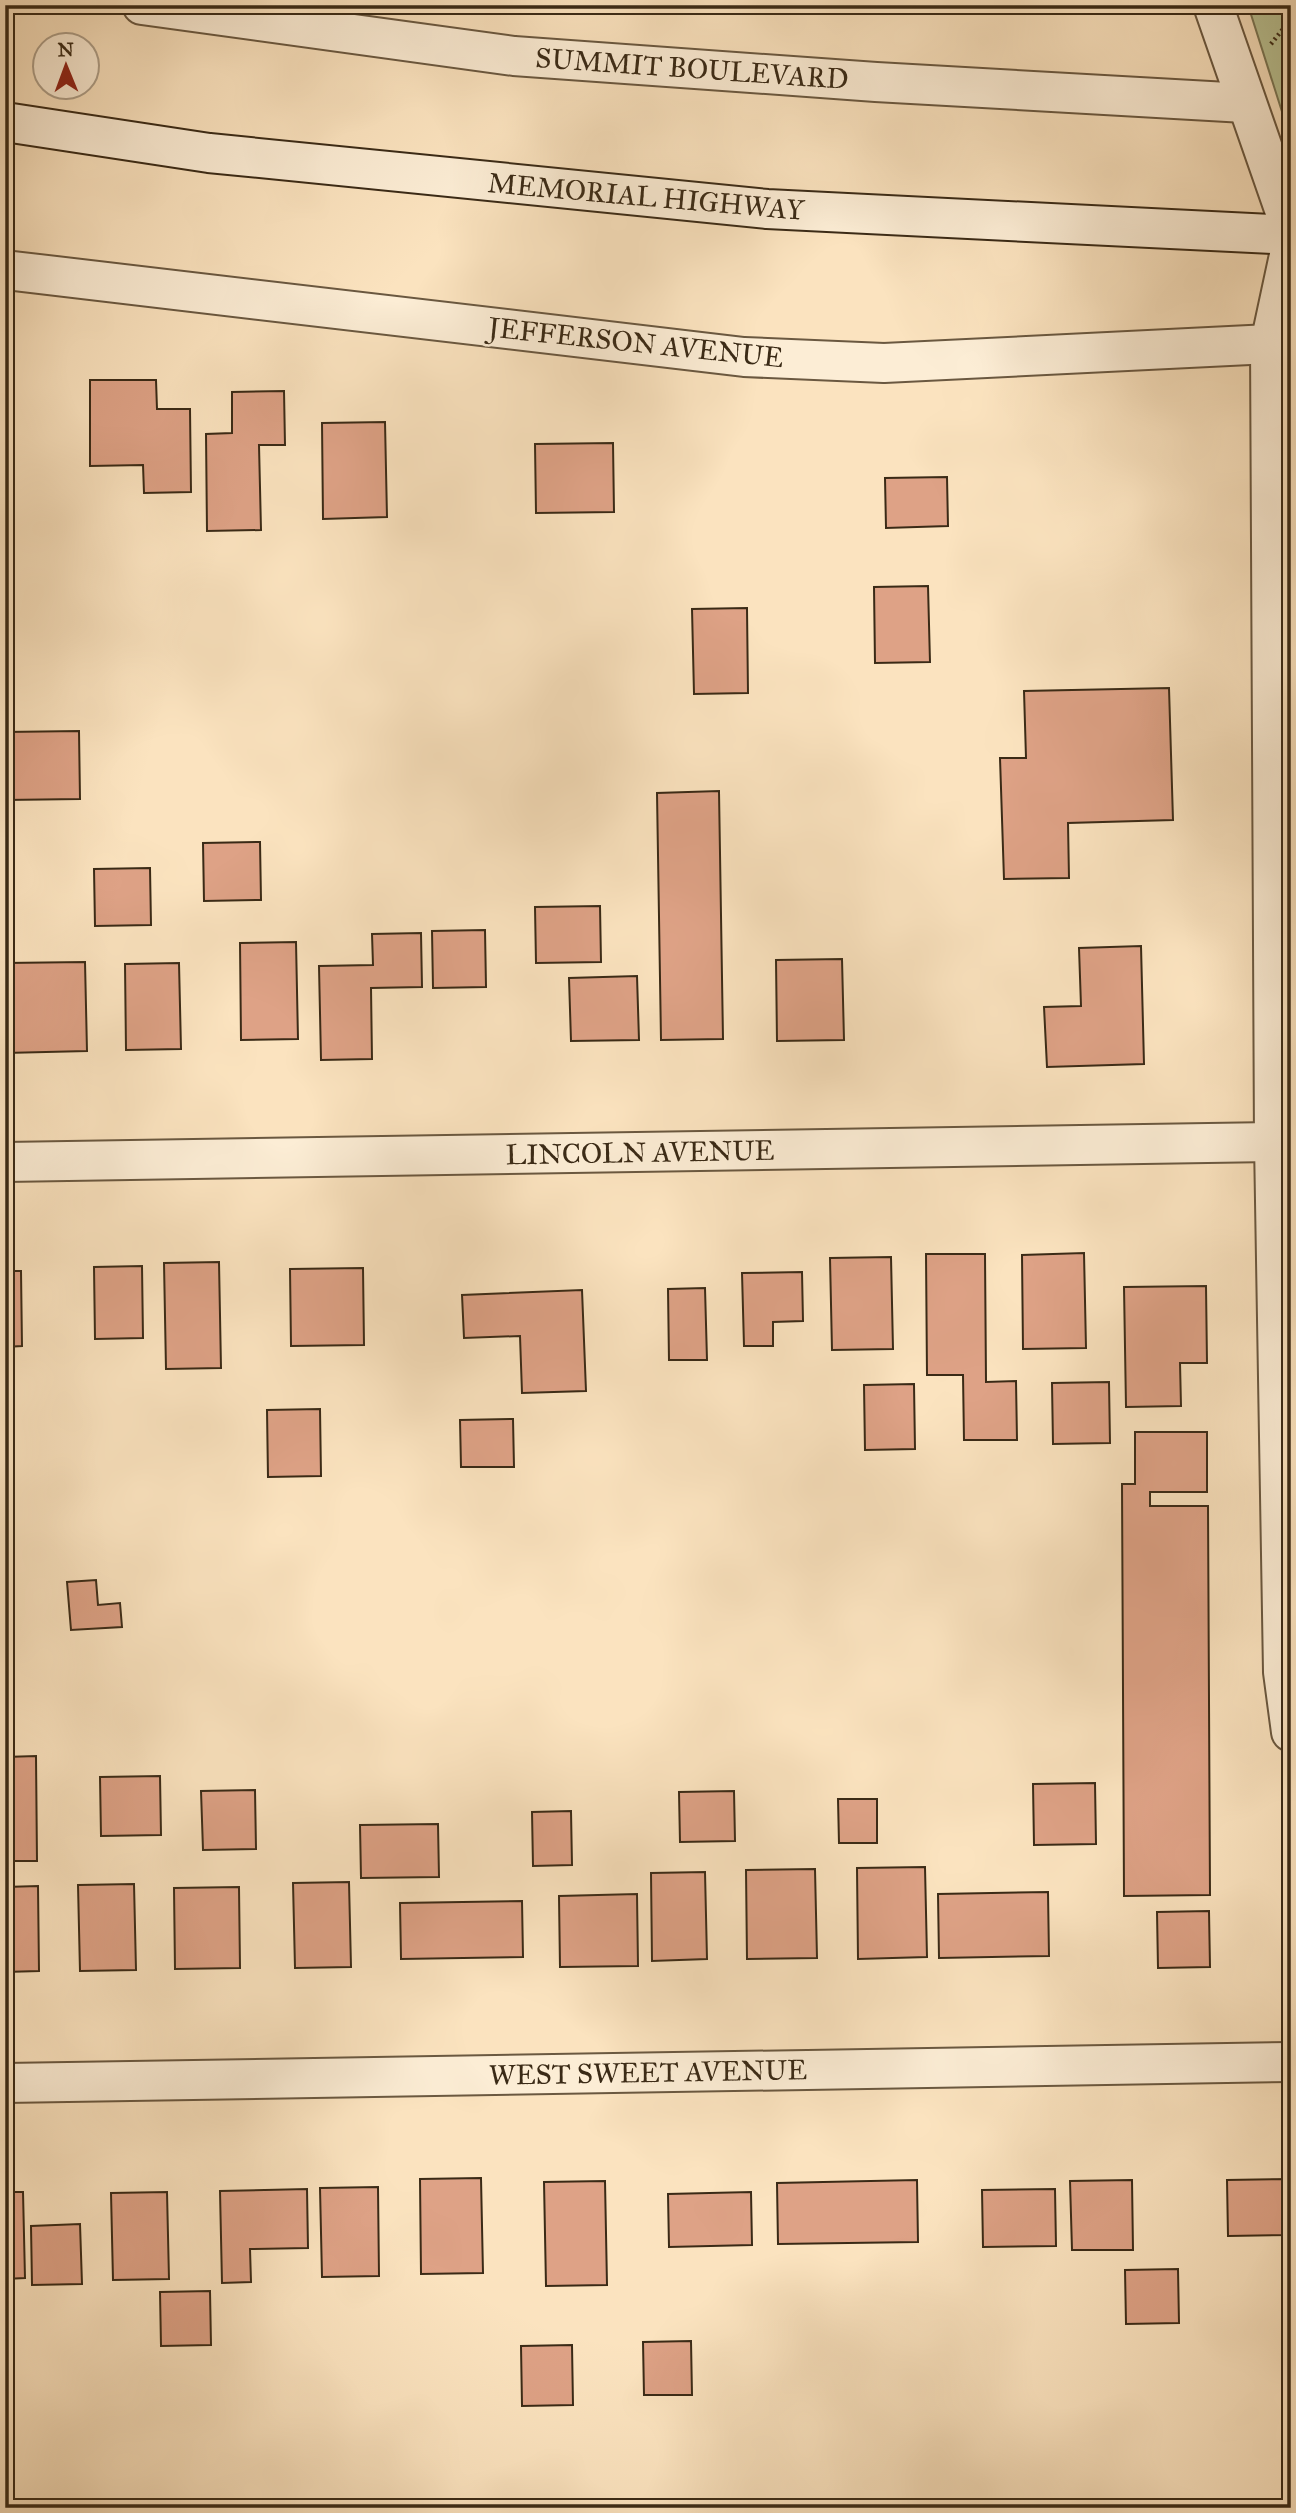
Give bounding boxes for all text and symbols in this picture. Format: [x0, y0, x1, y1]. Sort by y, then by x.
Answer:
north arrow [32, 32, 102, 102]
text: N [57, 38, 74, 61]
street label: SUMMIT BOULEVARD [534, 40, 850, 97]
street label: MEMORIAL HIGHWAY [486, 165, 807, 228]
street label: JEFFERSON AVENUE [484, 309, 785, 375]
street label: LINCOLN AVENUE [505, 1133, 775, 1172]
street label: WEST SWEET AVENUE [489, 2052, 807, 2093]

